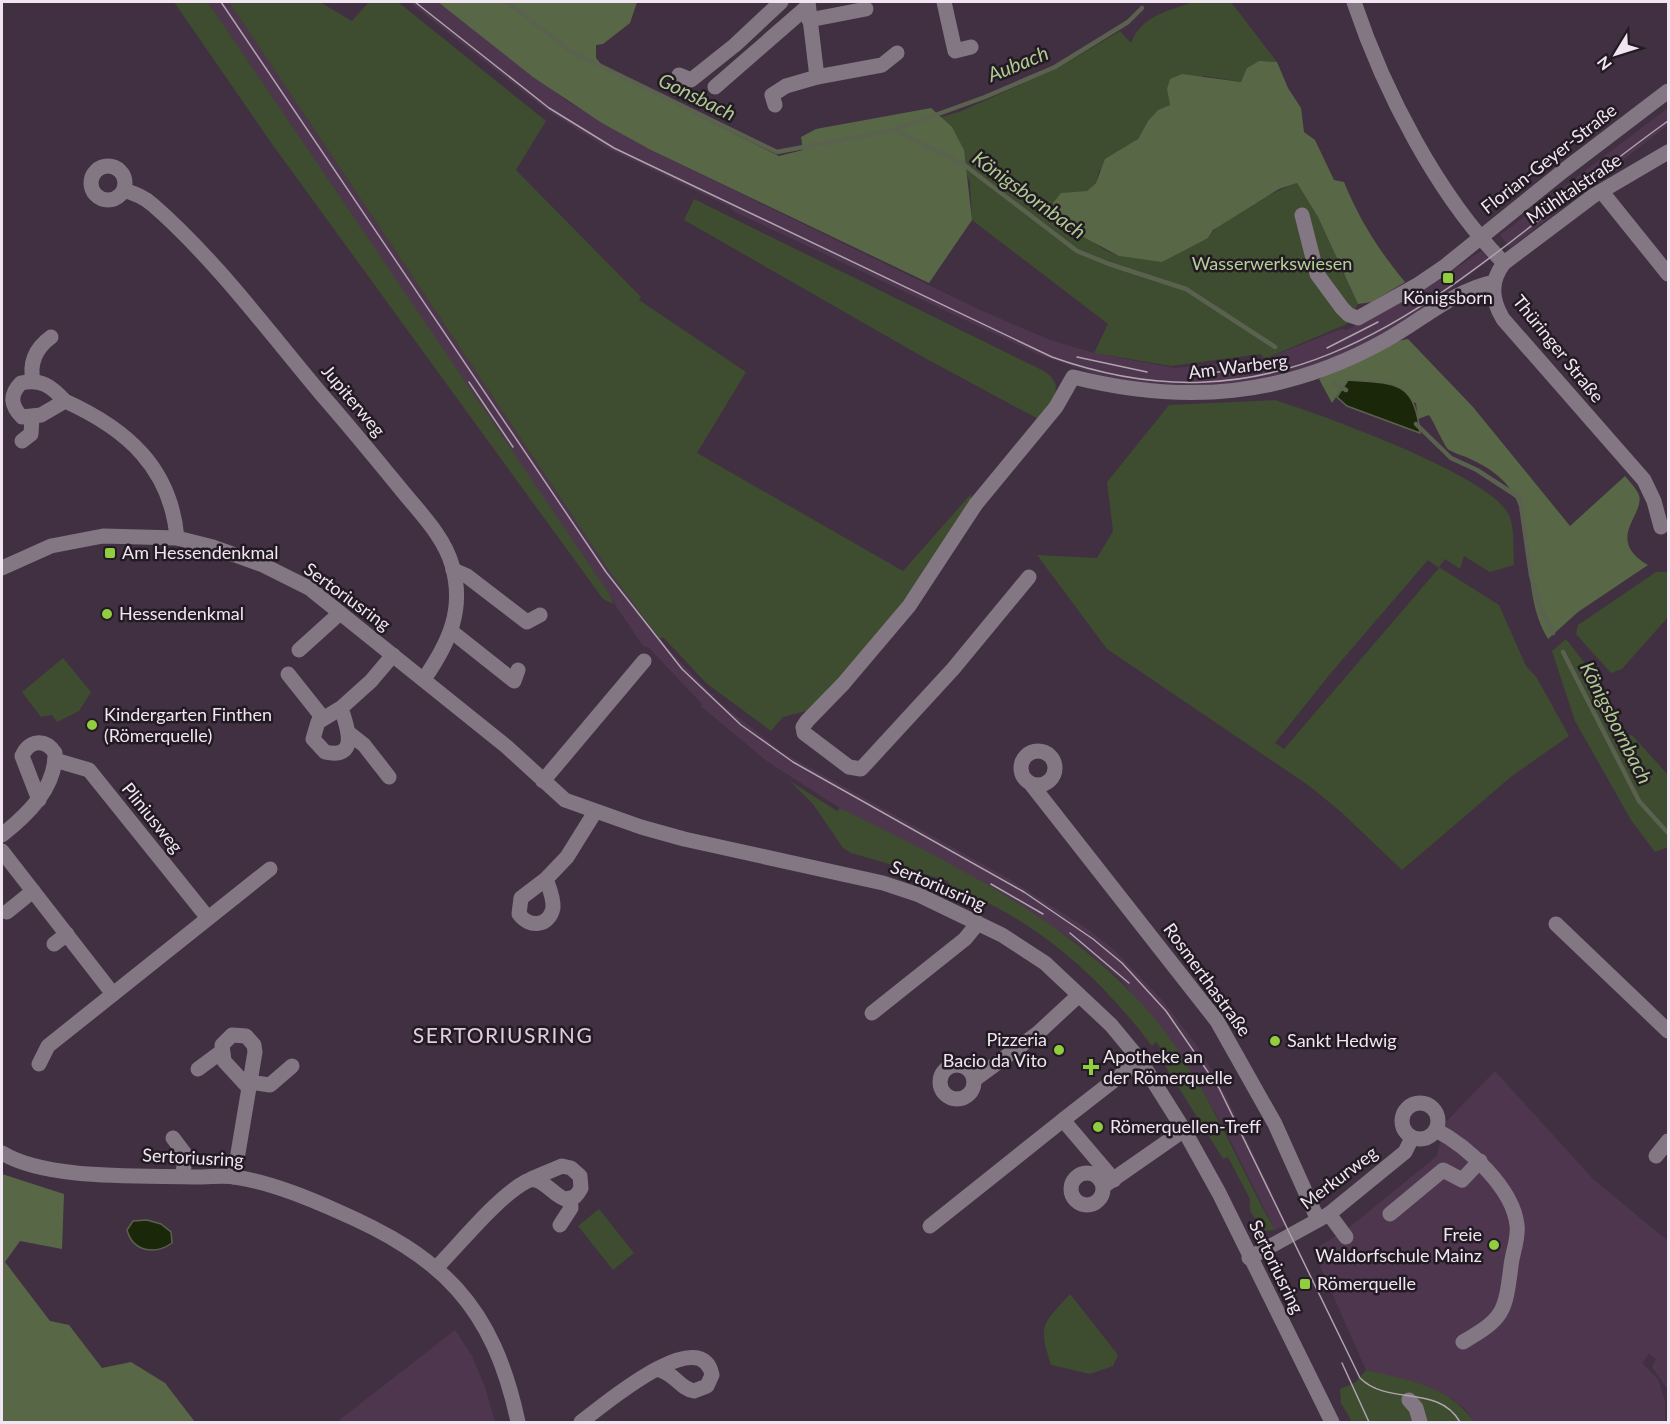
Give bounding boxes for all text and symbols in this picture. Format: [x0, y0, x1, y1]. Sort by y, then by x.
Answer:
north arrow [1586, 24, 1646, 84]
water label: Aubach [983, 40, 1052, 86]
text: N [1593, 53, 1615, 74]
water label: Gonsbach [655, 67, 740, 125]
street label: Florian-Geyer-Straße [1476, 98, 1621, 218]
water label: Königsbornbach [968, 145, 1091, 243]
street label: Mühltalstraße [1522, 148, 1625, 228]
park label: Wasserwerkswiesen [1192, 252, 1352, 274]
marker: Königsborn [1441, 271, 1455, 285]
place label: Königsborn [1403, 286, 1493, 308]
street label: Thüringer Straße [1509, 290, 1609, 407]
street label: Am Warberg [1187, 349, 1289, 383]
street label: Jupiterweg [317, 360, 390, 441]
place label: Am Hessendenkmal [122, 541, 278, 563]
marker: Am Hessendenkmal [103, 546, 117, 560]
street label: Sertoriusring [300, 558, 395, 635]
place label: Hessendenkmal [119, 602, 244, 624]
marker: Hessendenkmal [100, 607, 114, 621]
water label: Königsbornbach [1576, 658, 1658, 788]
place label: Kindergarten Finthen (Römerquelle) [104, 703, 272, 746]
marker: Kindergarten Finthen (Römerquelle) [85, 718, 99, 732]
street label: Pliniusweg [118, 778, 188, 857]
street label: Sertoriusring [887, 855, 989, 915]
street label: Rosmerthastraße [1159, 919, 1256, 1040]
district label: SERTORIUSRING [413, 1022, 593, 1047]
place label: Pizzeria Bacio da Vito [943, 1028, 1047, 1071]
place label: Sankt Hedwig [1287, 1029, 1397, 1051]
marker: Sankt Hedwig [1268, 1034, 1282, 1048]
marker: Pizzeria Bacio da Vito [1052, 1043, 1066, 1057]
place label: Apotheke an der Römerquelle [1103, 1045, 1232, 1088]
marker: Apotheke an der Römerquelle [1084, 1060, 1098, 1074]
place label: Römerquellen-Treff [1110, 1115, 1261, 1137]
marker: Römerquellen-Treff [1091, 1120, 1105, 1134]
street label: Merkurweg [1295, 1141, 1381, 1213]
street label: Sertoriusring [142, 1143, 244, 1171]
street label: Sertoriusring [1245, 1216, 1309, 1317]
place label: Freie Waldorfschule Mainz [1315, 1223, 1482, 1266]
marker: Freie Waldorfschule Mainz [1487, 1238, 1501, 1252]
place label: Römerquelle [1317, 1272, 1416, 1294]
marker: Römerquelle [1298, 1277, 1312, 1291]

